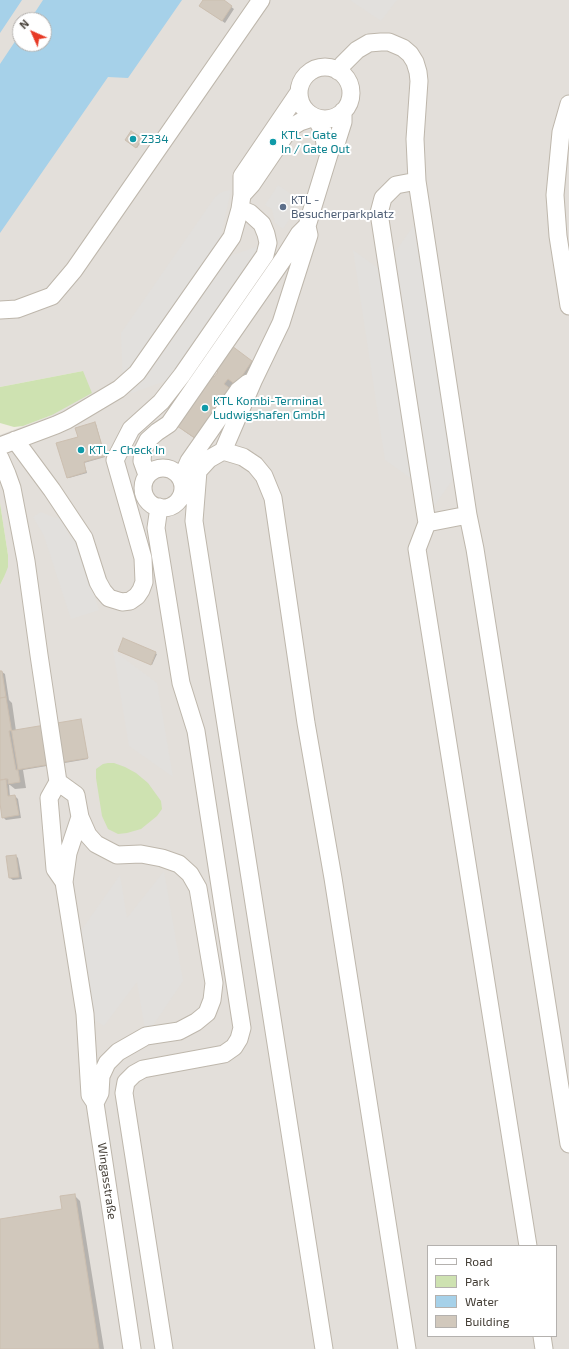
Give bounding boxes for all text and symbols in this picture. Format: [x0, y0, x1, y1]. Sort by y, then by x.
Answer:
north arrow [12, 12, 52, 52]
text: N [16, 16, 31, 31]
place label: KTL - Gate In / Gate Out [281, 128, 350, 156]
place label: Z334 [141, 132, 169, 146]
marker: Z334 [128, 134, 138, 144]
marker: KTL - Gate In / Gate Out [268, 137, 278, 147]
place label: KTL - Besucherparkplatz [291, 193, 394, 221]
marker: KTL - Besucherparkplatz [278, 202, 288, 212]
place label: KTL Kombi-Terminal Ludwigshafen GmbH [213, 394, 326, 422]
marker: KTL Kombi-Terminal Ludwigshafen GmbH [200, 403, 210, 413]
place label: KTL - Check In [89, 443, 165, 457]
marker: KTL - Check In [76, 445, 86, 455]
street label: Wingasstraße [94, 1142, 120, 1220]
legend [427, 1245, 557, 1337]
text: Road [465, 1254, 493, 1268]
text: Park [465, 1274, 490, 1288]
text: Water [465, 1294, 499, 1308]
text: Building [465, 1314, 509, 1328]

